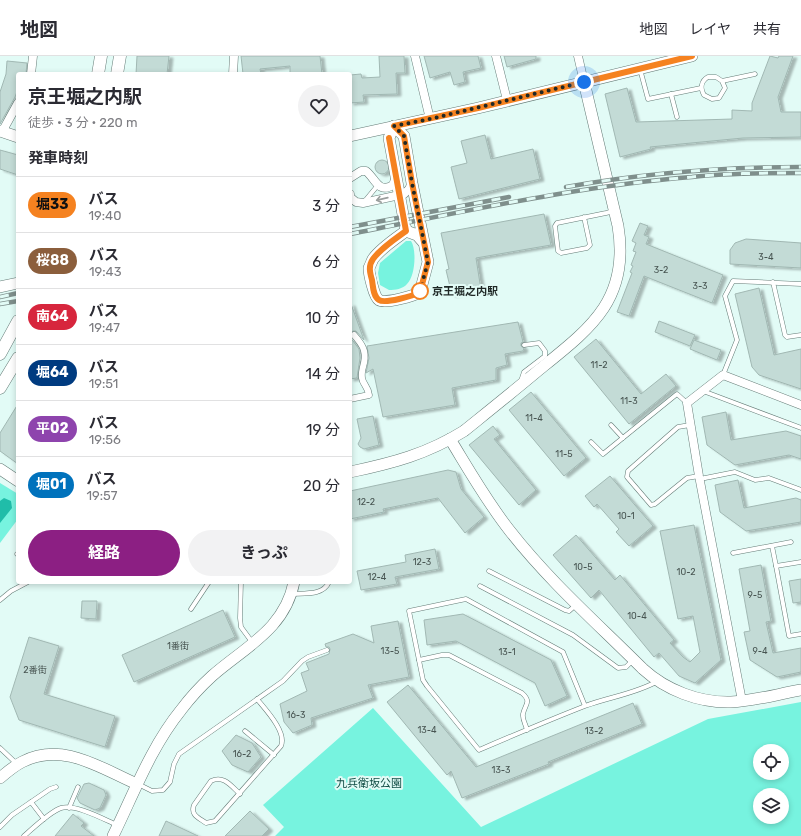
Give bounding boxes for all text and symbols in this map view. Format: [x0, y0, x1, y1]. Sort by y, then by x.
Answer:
text: 地図 [20, 18, 58, 41]
text: 地図 [639, 21, 667, 38]
text: レイヤ [689, 21, 731, 38]
text: 共有 [753, 21, 781, 38]
your location [574, 72, 594, 92]
text: 京王堀之内駅 [28, 85, 142, 108]
button: heart [298, 85, 340, 127]
text: 徒歩 · 3 分 · 220 m [28, 115, 138, 130]
text: 発車時刻 [28, 149, 88, 167]
text: バス [88, 190, 118, 208]
text: 堀33 [36, 196, 68, 213]
one-way arrow [376, 196, 389, 204]
text: 3 分 [312, 197, 340, 215]
text: 19:40 [88, 208, 121, 223]
text: バス [89, 246, 119, 264]
text: 桜88 [36, 252, 69, 269]
house number: 3-4 [758, 252, 774, 262]
text: 6 分 [312, 253, 340, 271]
text: 19:43 [89, 264, 121, 279]
house number: 3-2 [654, 265, 668, 275]
house number: 3-3 [693, 281, 707, 291]
marker: 京王堀之内駅 [411, 282, 429, 300]
place label: 京王堀之内駅 [432, 285, 498, 298]
text: バス [89, 302, 119, 320]
text: 南64 [36, 308, 69, 325]
text: 10 分 [305, 309, 340, 327]
text: 19:47 [89, 320, 120, 335]
text: バス [89, 358, 119, 376]
house number: 11-2 [591, 360, 608, 370]
text: 堀64 [36, 364, 69, 381]
text: 14 分 [306, 365, 340, 383]
text: 19:51 [89, 376, 118, 391]
house number: 11-3 [620, 396, 638, 406]
house number: 11-4 [525, 413, 543, 423]
text: バス [89, 414, 119, 432]
text: 平02 [36, 420, 69, 437]
text: 19 分 [306, 421, 340, 439]
text: 19:56 [89, 432, 121, 447]
house number: 11-5 [555, 449, 573, 459]
text: バス [86, 470, 117, 488]
text: 堀01 [36, 476, 66, 493]
text: 20 分 [303, 477, 340, 495]
text: 19:57 [86, 488, 117, 503]
house number: 12-2 [357, 497, 375, 507]
house number: 10-1 [617, 511, 635, 521]
button: 経路 [28, 530, 180, 576]
button: きっぷ [188, 530, 340, 576]
house number: 12-3 [413, 557, 431, 567]
house number: 10-5 [573, 562, 593, 572]
house number: 10-2 [677, 567, 695, 577]
house number: 12-4 [368, 572, 387, 582]
house number: 9-5 [748, 590, 762, 600]
house number: 10-4 [627, 611, 647, 621]
house number: 1番街 [167, 641, 189, 651]
house number: 13-5 [381, 646, 399, 656]
house number: 9-4 [752, 646, 768, 656]
house number: 13-1 [498, 647, 516, 657]
house number: 2番街 [23, 665, 47, 675]
house number: 16-3 [287, 710, 305, 720]
house number: 13-4 [417, 725, 437, 735]
house number: 13-2 [585, 726, 603, 736]
map controls [753, 744, 789, 824]
button: locate [753, 744, 789, 780]
house number: 16-2 [233, 749, 251, 759]
house number: 13-3 [492, 765, 510, 775]
park label: 九兵衛坂公園 [336, 777, 402, 790]
button: layers [753, 788, 789, 824]

